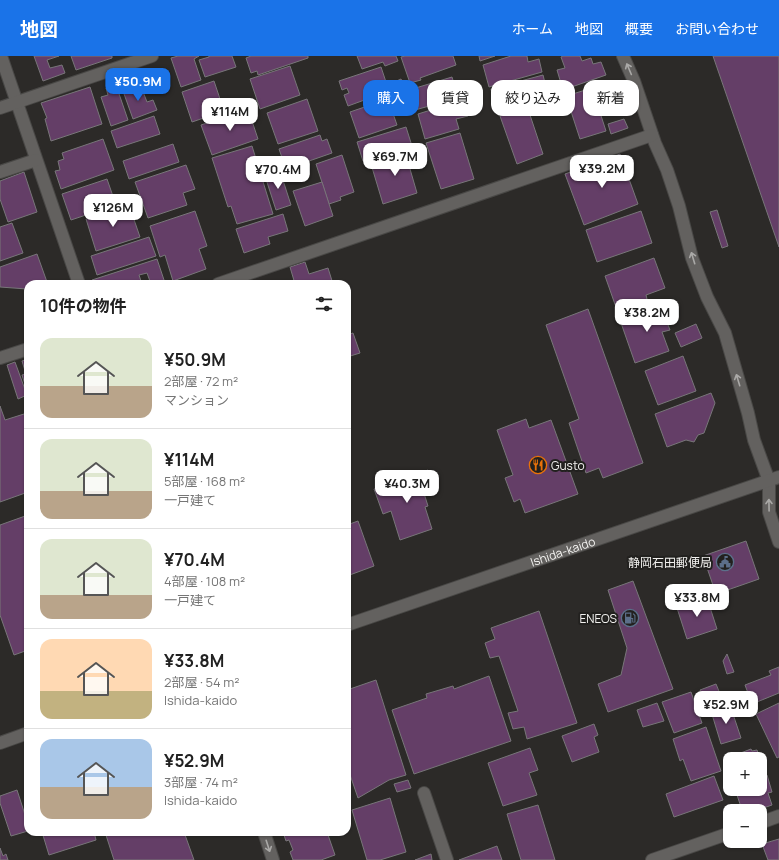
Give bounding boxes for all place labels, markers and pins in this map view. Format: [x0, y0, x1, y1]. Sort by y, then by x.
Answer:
pin: ¥50.9M [105, 68, 171, 102]
pin: ¥114M [202, 98, 258, 132]
pin: ¥69.7M [362, 143, 428, 177]
pin: ¥39.2M [569, 155, 635, 189]
pin: ¥70.4M [245, 156, 311, 190]
pin: ¥126M [85, 194, 141, 228]
pin: ¥38.2M [614, 299, 680, 333]
restaurant icon: Gusto [528, 455, 548, 475]
place label: Gusto [551, 457, 585, 474]
pin: ¥40.3M [374, 470, 440, 504]
public building icon: 静岡石田郵便局 [715, 552, 735, 572]
place label: 静岡石田郵便局 [628, 554, 712, 571]
pin: ¥33.8M [664, 584, 730, 618]
fuel station icon: ENEOS [620, 608, 640, 628]
place label: ENEOS [579, 610, 617, 627]
pin: ¥52.9M [693, 691, 759, 725]

